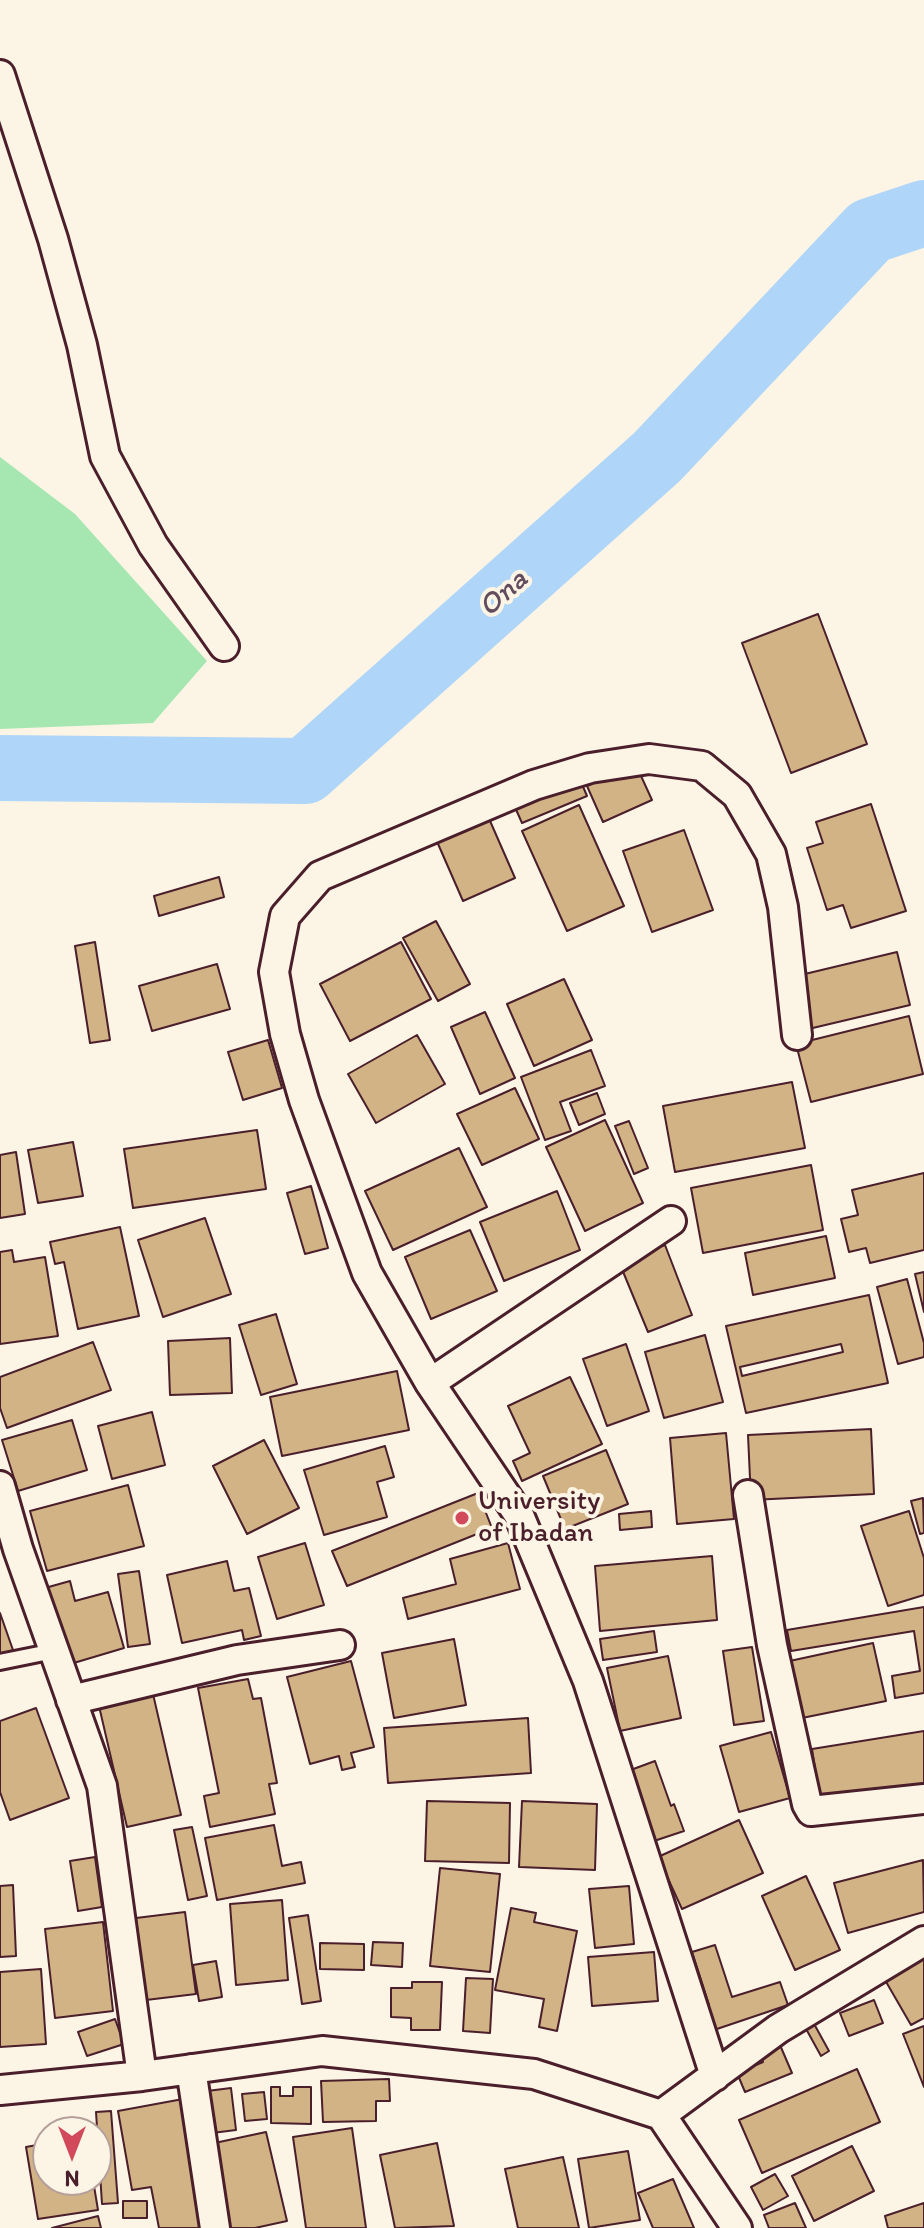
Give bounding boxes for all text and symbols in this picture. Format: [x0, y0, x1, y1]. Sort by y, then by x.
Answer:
water label: Ona [472, 562, 536, 626]
place label: University of Ibadan [478, 1485, 600, 1551]
marker: University of Ibadan [453, 1509, 471, 1527]
north arrow [32, 2116, 112, 2196]
text: N [65, 2165, 79, 2192]

